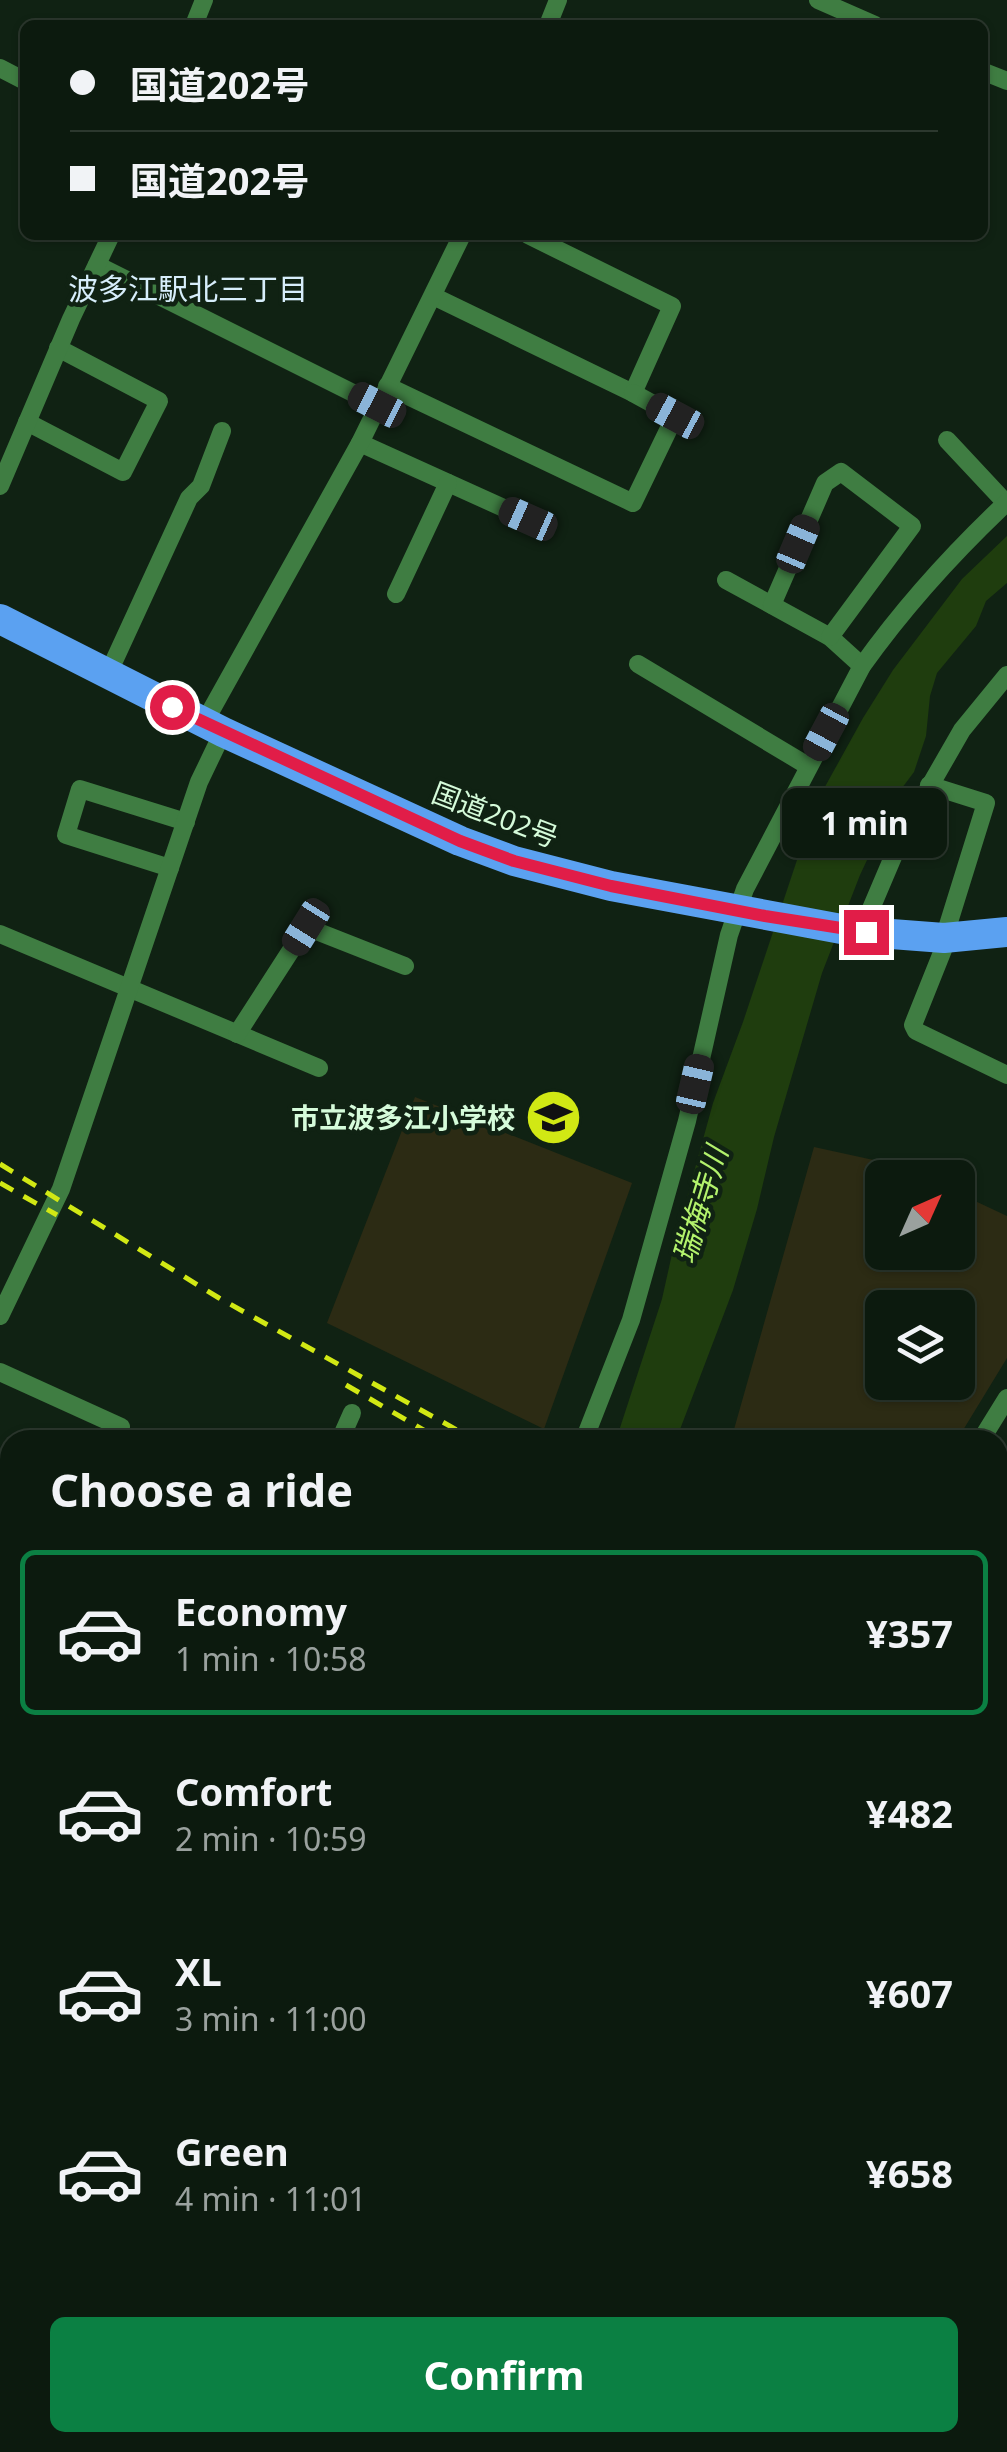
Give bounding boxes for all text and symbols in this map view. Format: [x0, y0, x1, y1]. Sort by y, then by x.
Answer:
text: 国道202号 [130, 58, 309, 110]
text: 国道202号 [130, 154, 309, 206]
district label: 波多江駅北三丁目 [68, 268, 308, 309]
car [343, 378, 411, 432]
car [641, 389, 709, 443]
car [494, 493, 562, 545]
car [772, 511, 824, 577]
route start [150, 685, 195, 730]
car [799, 698, 853, 766]
street label: 国道202号 [427, 773, 564, 855]
callout: 1 min [784, 787, 948, 857]
text: 1 min [820, 801, 909, 844]
car [277, 894, 335, 960]
route end [844, 910, 889, 955]
car [674, 1051, 716, 1117]
school or university icon: 市立波多江小学校 [524, 1088, 584, 1148]
place label: 市立波多江小学校 [291, 1098, 515, 1136]
water label: 瑞梅寺川 [662, 1138, 738, 1268]
north arrow [865, 1160, 975, 1270]
map controls [865, 1160, 975, 1400]
button: layers [865, 1290, 975, 1400]
text: Choose a ride [50, 1459, 353, 1520]
text: Economy [175, 1585, 347, 1637]
icon: car [55, 1588, 145, 1678]
text: ¥357 [866, 1607, 953, 1659]
text: 1 min · 10:58 [175, 1637, 367, 1680]
text: Comfort [175, 1765, 332, 1817]
icon: car [55, 1768, 145, 1858]
text: ¥482 [866, 1787, 953, 1839]
text: 2 min · 10:59 [175, 1817, 367, 1860]
text: XL [175, 1945, 222, 1997]
icon: car [55, 1948, 145, 2038]
text: ¥607 [866, 1967, 953, 2019]
text: 3 min · 11:00 [175, 1997, 367, 2040]
text: Green [175, 2125, 289, 2177]
icon: car [55, 2128, 145, 2218]
text: ¥658 [866, 2147, 953, 2199]
text: 4 min · 11:01 [175, 2177, 367, 2220]
button: Confirm [50, 2317, 958, 2432]

